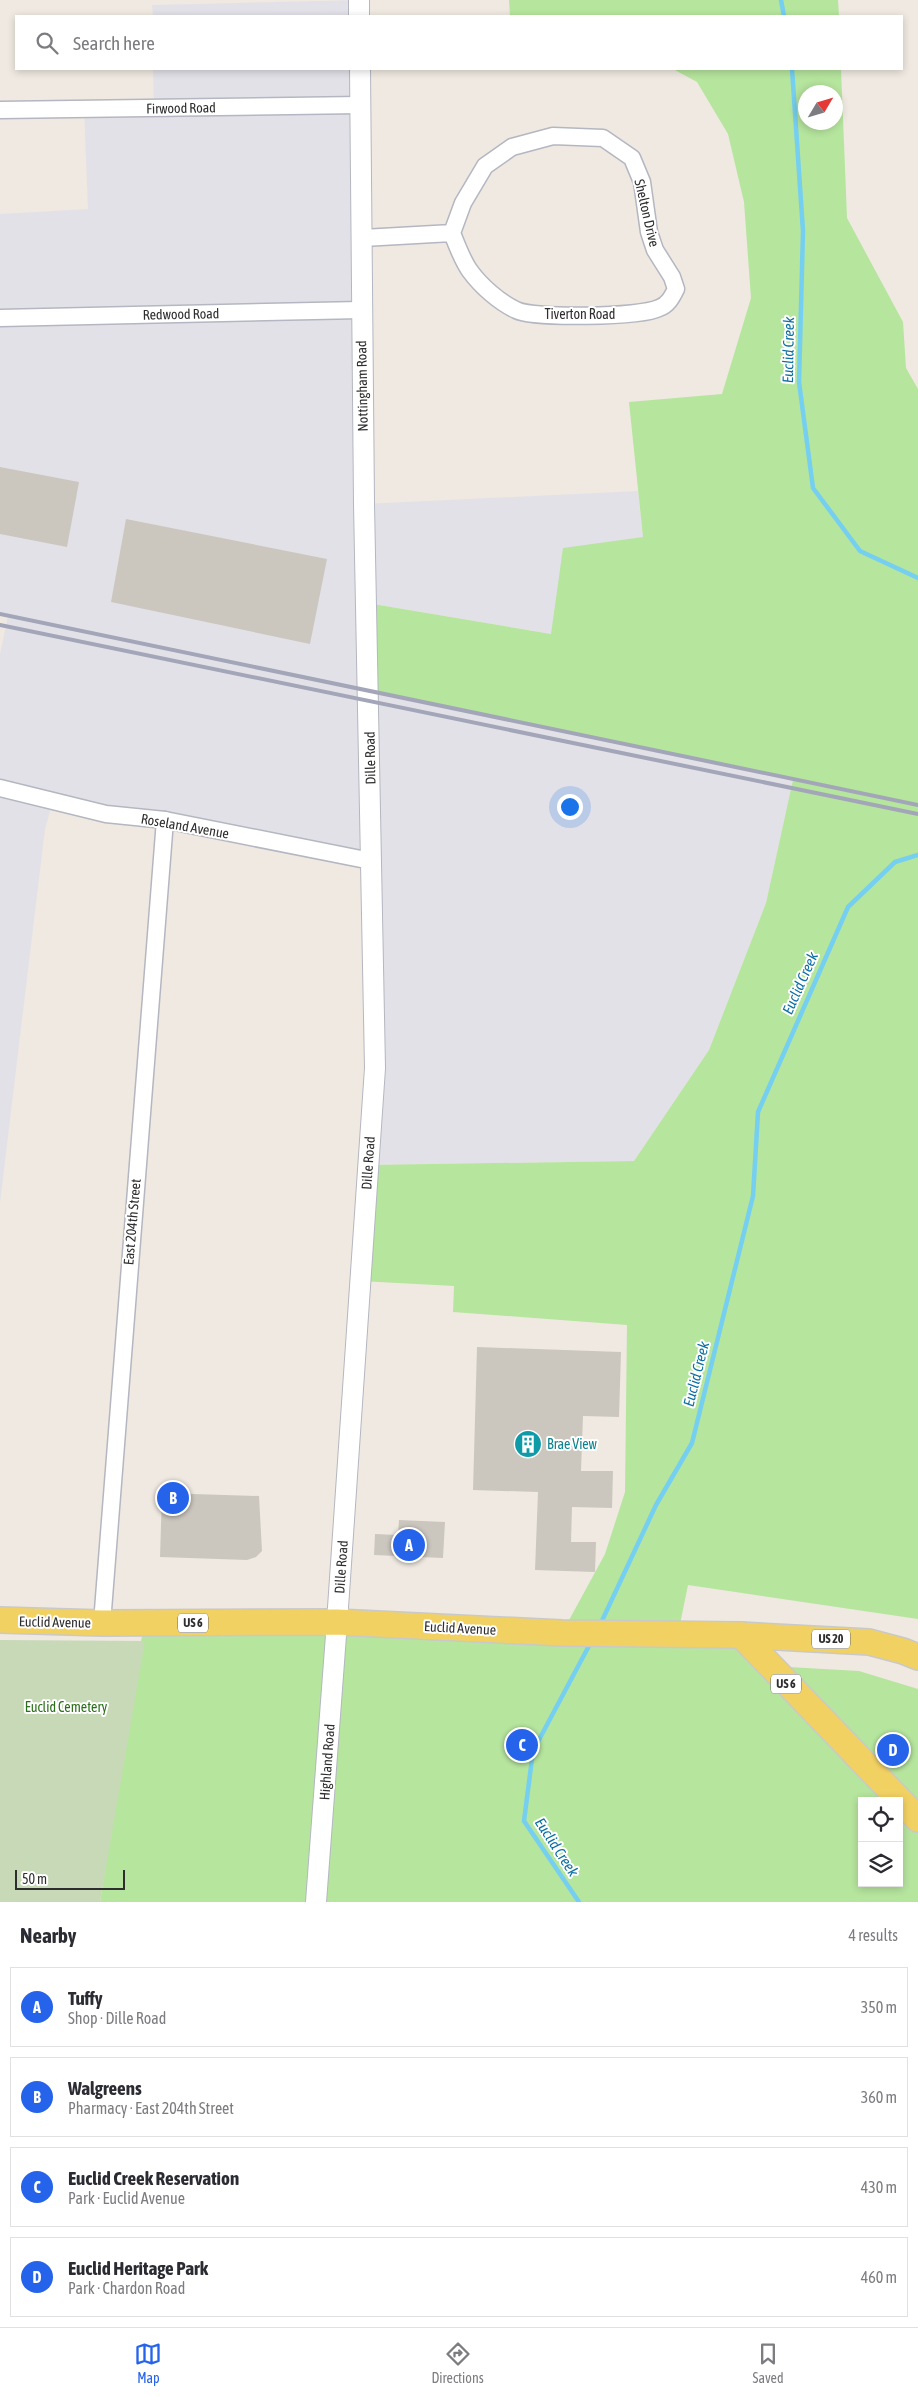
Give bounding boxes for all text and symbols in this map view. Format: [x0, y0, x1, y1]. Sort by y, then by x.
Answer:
search box [15, 15, 903, 70]
icon: search [33, 29, 61, 57]
text: Search here [73, 32, 155, 54]
north arrow [798, 85, 843, 130]
street label: Firwood Road [146, 99, 216, 117]
street label: Shelton Drive [631, 178, 663, 248]
street label: Redwood Road [143, 305, 219, 323]
street label: Tiverton Road [545, 306, 615, 322]
water label: Euclid Creek [779, 316, 797, 383]
street label: Nottingham Road [353, 340, 371, 432]
street label: Dille Road [362, 731, 378, 785]
your location [557, 794, 583, 820]
street label: Roseland Avenue [140, 810, 230, 842]
water label: Euclid Creek [779, 949, 821, 1017]
street label: Dille Road [358, 1136, 378, 1190]
street label: East 204th Street [120, 1178, 144, 1266]
water label: Euclid Creek [680, 1339, 712, 1408]
building icon: Brae View [513, 1429, 543, 1459]
place label: Brae View [547, 1436, 598, 1452]
pin: B [157, 1479, 189, 1517]
pin: A [393, 1526, 425, 1564]
street label: Dille Road [331, 1540, 351, 1594]
street label: Euclid Avenue [19, 1613, 91, 1631]
road number: US 6 [178, 1614, 208, 1632]
street label: Euclid Avenue [424, 1618, 496, 1638]
road number: US 20 [812, 1630, 850, 1648]
road number: US 6 [771, 1675, 801, 1694]
park label: Euclid Cemetery [25, 1699, 108, 1715]
street label: Highland Road [316, 1723, 338, 1801]
pin: C [506, 1726, 538, 1764]
pin: D [877, 1731, 909, 1769]
map controls [858, 1797, 903, 1887]
button: locate [858, 1797, 903, 1842]
water label: Euclid Creek [532, 1815, 582, 1880]
button: layers [858, 1842, 903, 1887]
scale bar [15, 1867, 125, 1890]
text: 50 m [22, 1871, 47, 1887]
text: Nearby [20, 1923, 76, 1947]
text: 4 results [848, 1926, 898, 1944]
text: Tuffy [68, 1987, 103, 2009]
text: A [33, 1998, 41, 2016]
text: 350 m [861, 1998, 897, 2016]
text: Shop · Dille Road [68, 2009, 166, 2027]
text: Walgreens [68, 2077, 142, 2099]
text: B [33, 2088, 41, 2106]
text: 360 m [861, 2088, 897, 2106]
text: Pharmacy · East 204th Street [68, 2099, 234, 2117]
text: Euclid Creek Reservation [68, 2167, 239, 2189]
text: C [33, 2178, 41, 2196]
text: 430 m [861, 2178, 897, 2196]
text: Park · Euclid Avenue [68, 2189, 185, 2207]
text: Euclid Heritage Park [68, 2257, 208, 2279]
text: D [33, 2268, 41, 2286]
text: 460 m [861, 2268, 897, 2286]
text: Park · Chardon Road [68, 2279, 185, 2297]
tab: Map [134, 2340, 162, 2386]
tab: Directions [431, 2340, 484, 2386]
tab: Saved [753, 2340, 784, 2386]

